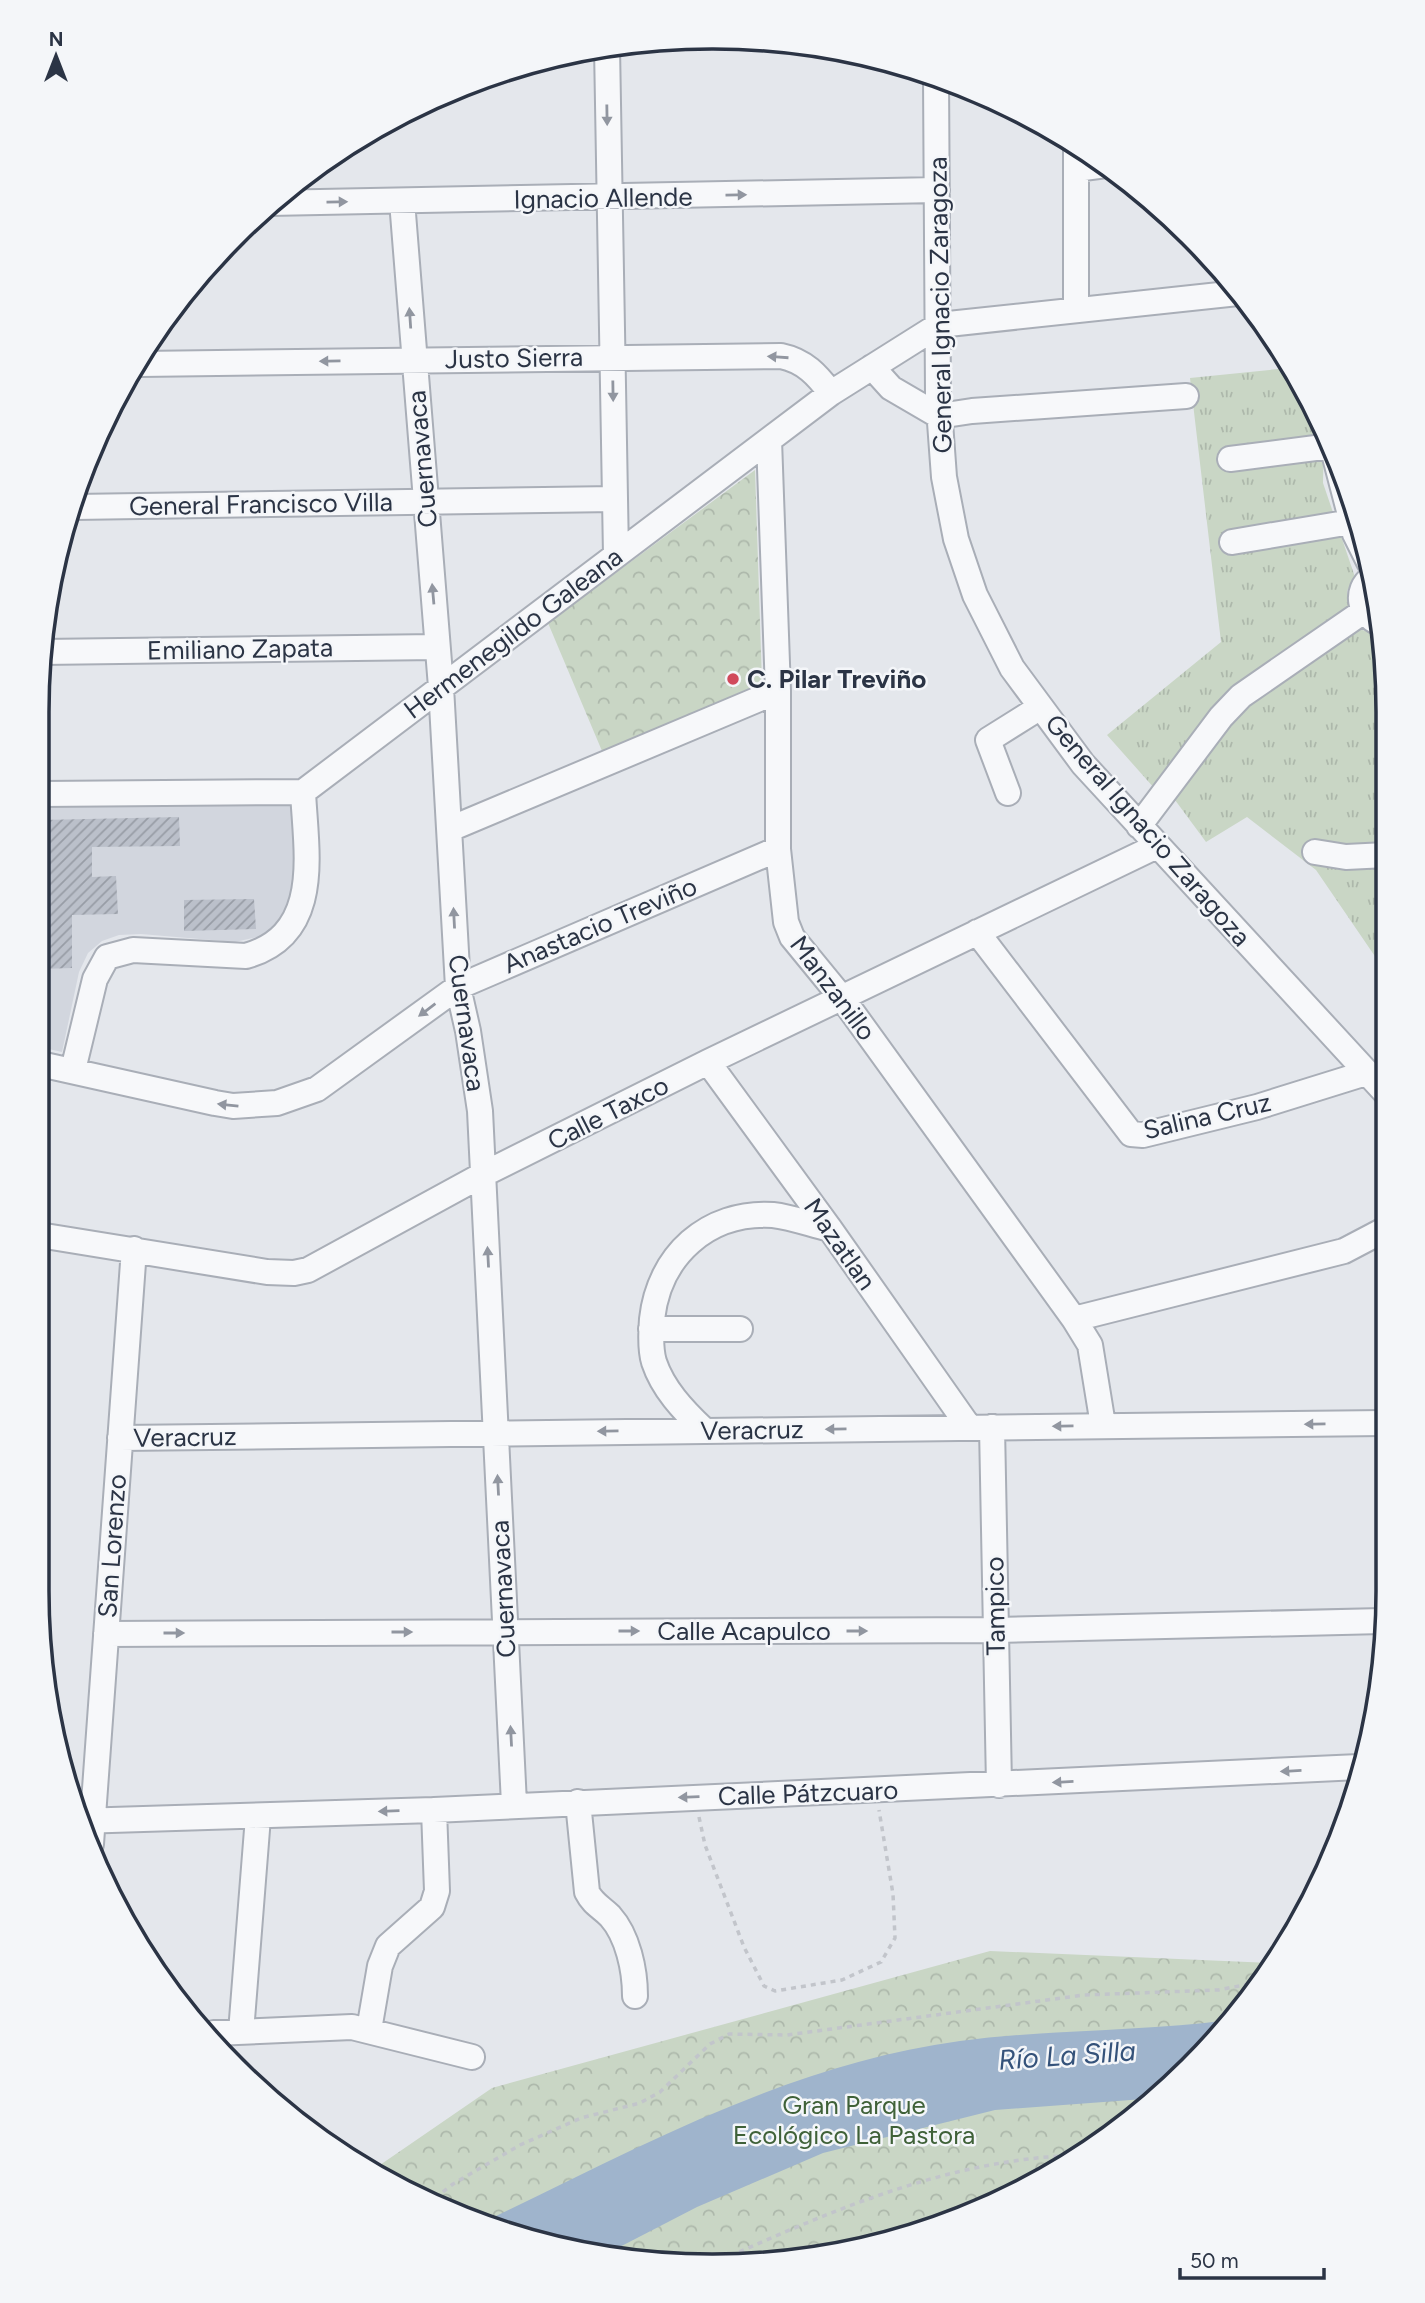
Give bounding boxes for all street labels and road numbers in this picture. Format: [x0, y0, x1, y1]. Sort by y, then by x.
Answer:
street label: General Ignacio Zaragoza [921, 156, 959, 454]
street label: Ignacio Allende [513, 180, 693, 216]
street label: Justo Sierra [445, 341, 583, 375]
street label: Cuernavaca [400, 389, 444, 529]
street label: General Francisco Villa [129, 486, 393, 522]
street label: Hermenegildo Galeana [397, 540, 629, 726]
street label: Emiliano Zapata [147, 631, 333, 667]
street label: General Ignacio Zaragoza [1039, 707, 1257, 953]
street label: Anastacio Treviño [498, 870, 702, 980]
street label: Manzanillo [783, 929, 883, 1047]
street label: Cuernavaca [442, 953, 492, 1093]
street label: Calle Taxco [542, 1069, 674, 1157]
street label: Salina Cruz [1140, 1086, 1274, 1146]
street label: Mazatlan [797, 1192, 883, 1296]
street label: Veracruz [700, 1413, 804, 1447]
street label: Veracruz [133, 1420, 237, 1454]
street label: San Lorenzo [91, 1473, 133, 1619]
street label: Cuernavaca [483, 1519, 523, 1659]
street label: Tampico [978, 1556, 1012, 1656]
street label: Calle Acapulco [657, 1615, 831, 1647]
street label: Calle Pátzcuaro [717, 1774, 899, 1812]

